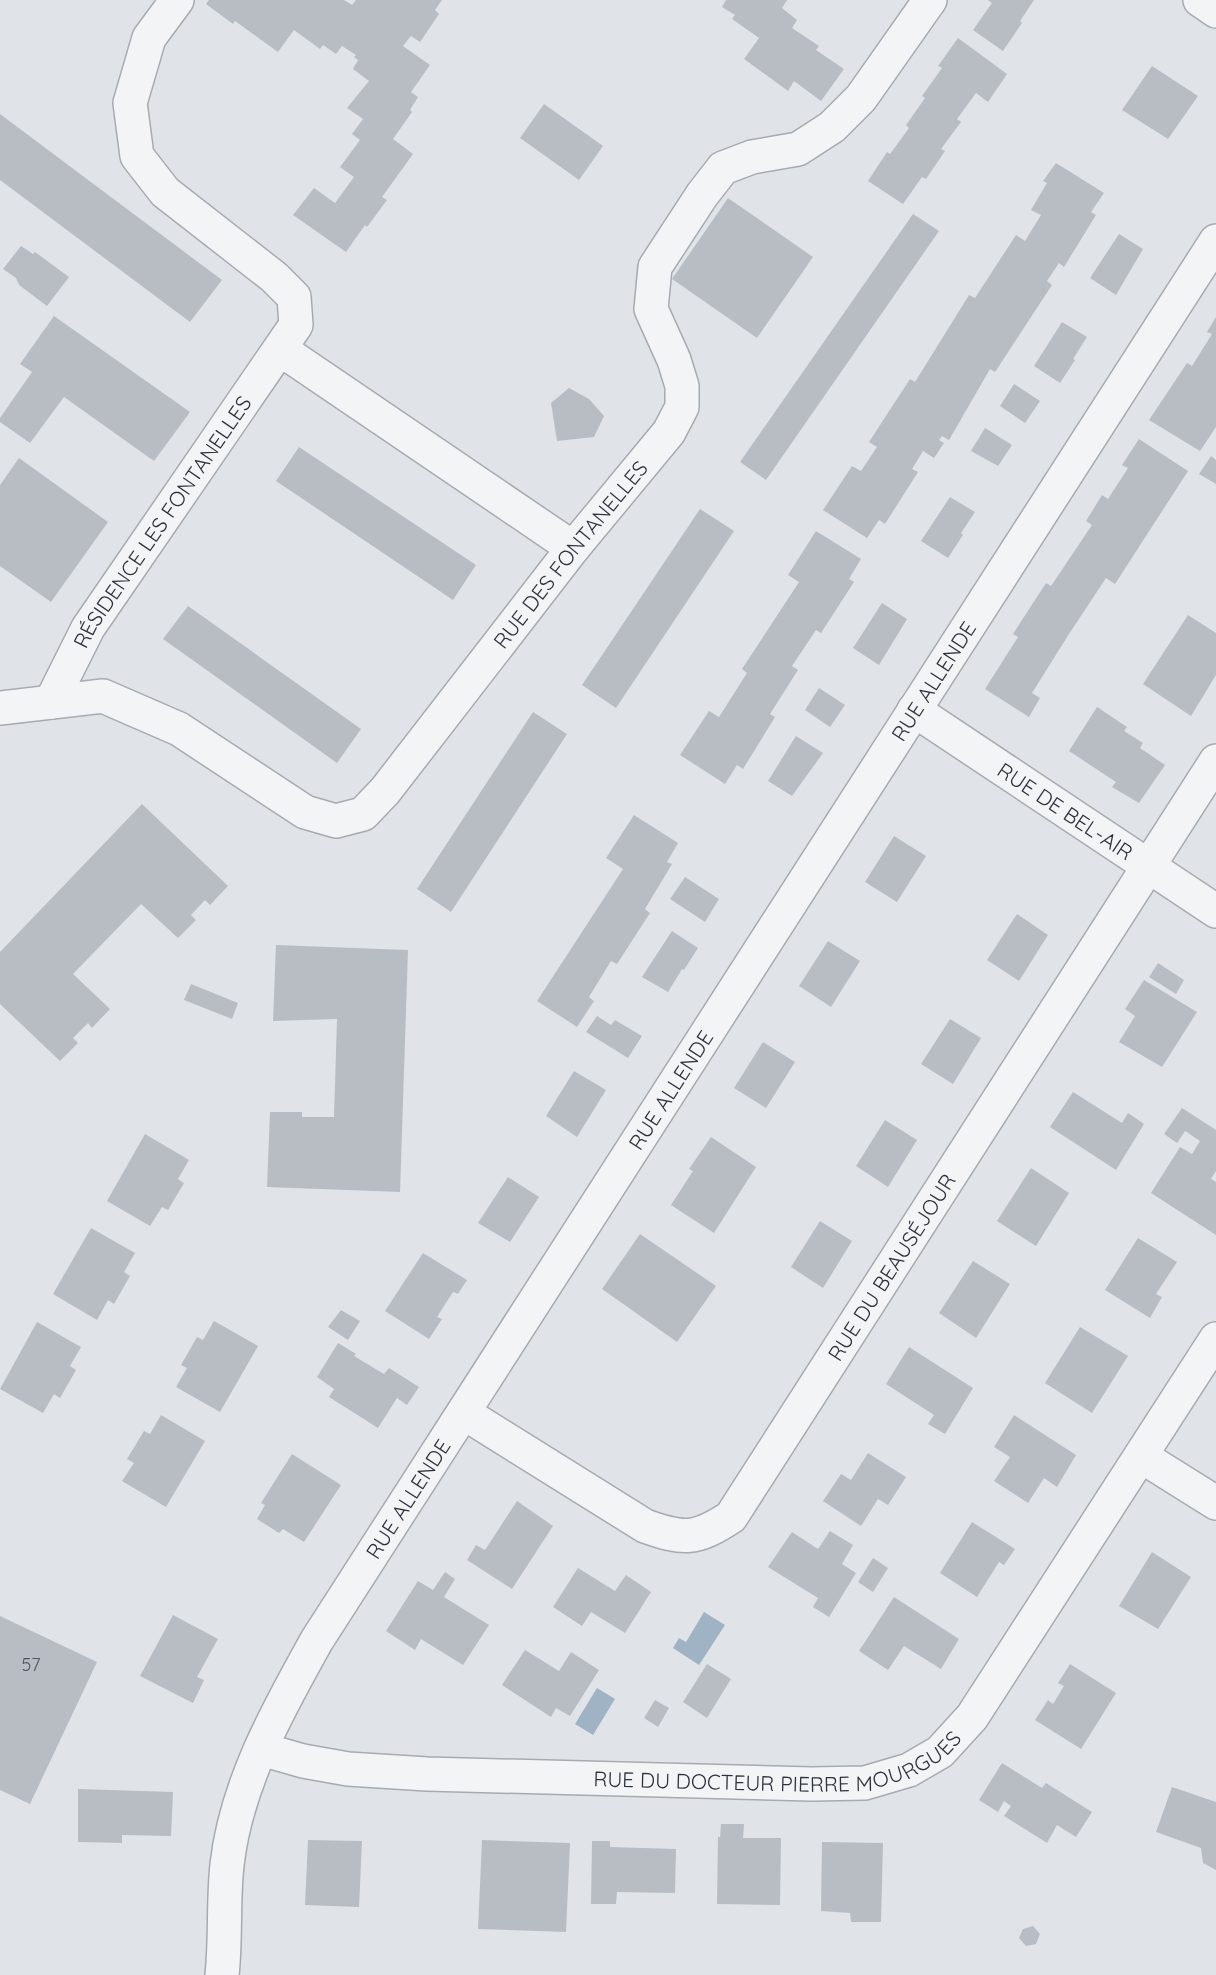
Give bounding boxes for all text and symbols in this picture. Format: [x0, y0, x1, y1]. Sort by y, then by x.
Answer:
street label: RÉSIDENCE LES FONTANELLES [67, 391, 257, 652]
street label: RUE DES FONTANELLES [487, 455, 653, 653]
street label: RUE ALLENDE [885, 616, 981, 746]
street label: RUE DE BEL-AIR [993, 756, 1138, 865]
street label: RUE ALLENDE [623, 1025, 718, 1155]
street label: RUE DU BEAUSÉJOUR [822, 1169, 961, 1365]
street label: RUE ALLENDE [360, 1434, 456, 1563]
house number: 57 [21, 1653, 41, 1676]
street label: RUE DU DOCTEUR PIERRE MOURGUES [593, 1725, 966, 1797]

